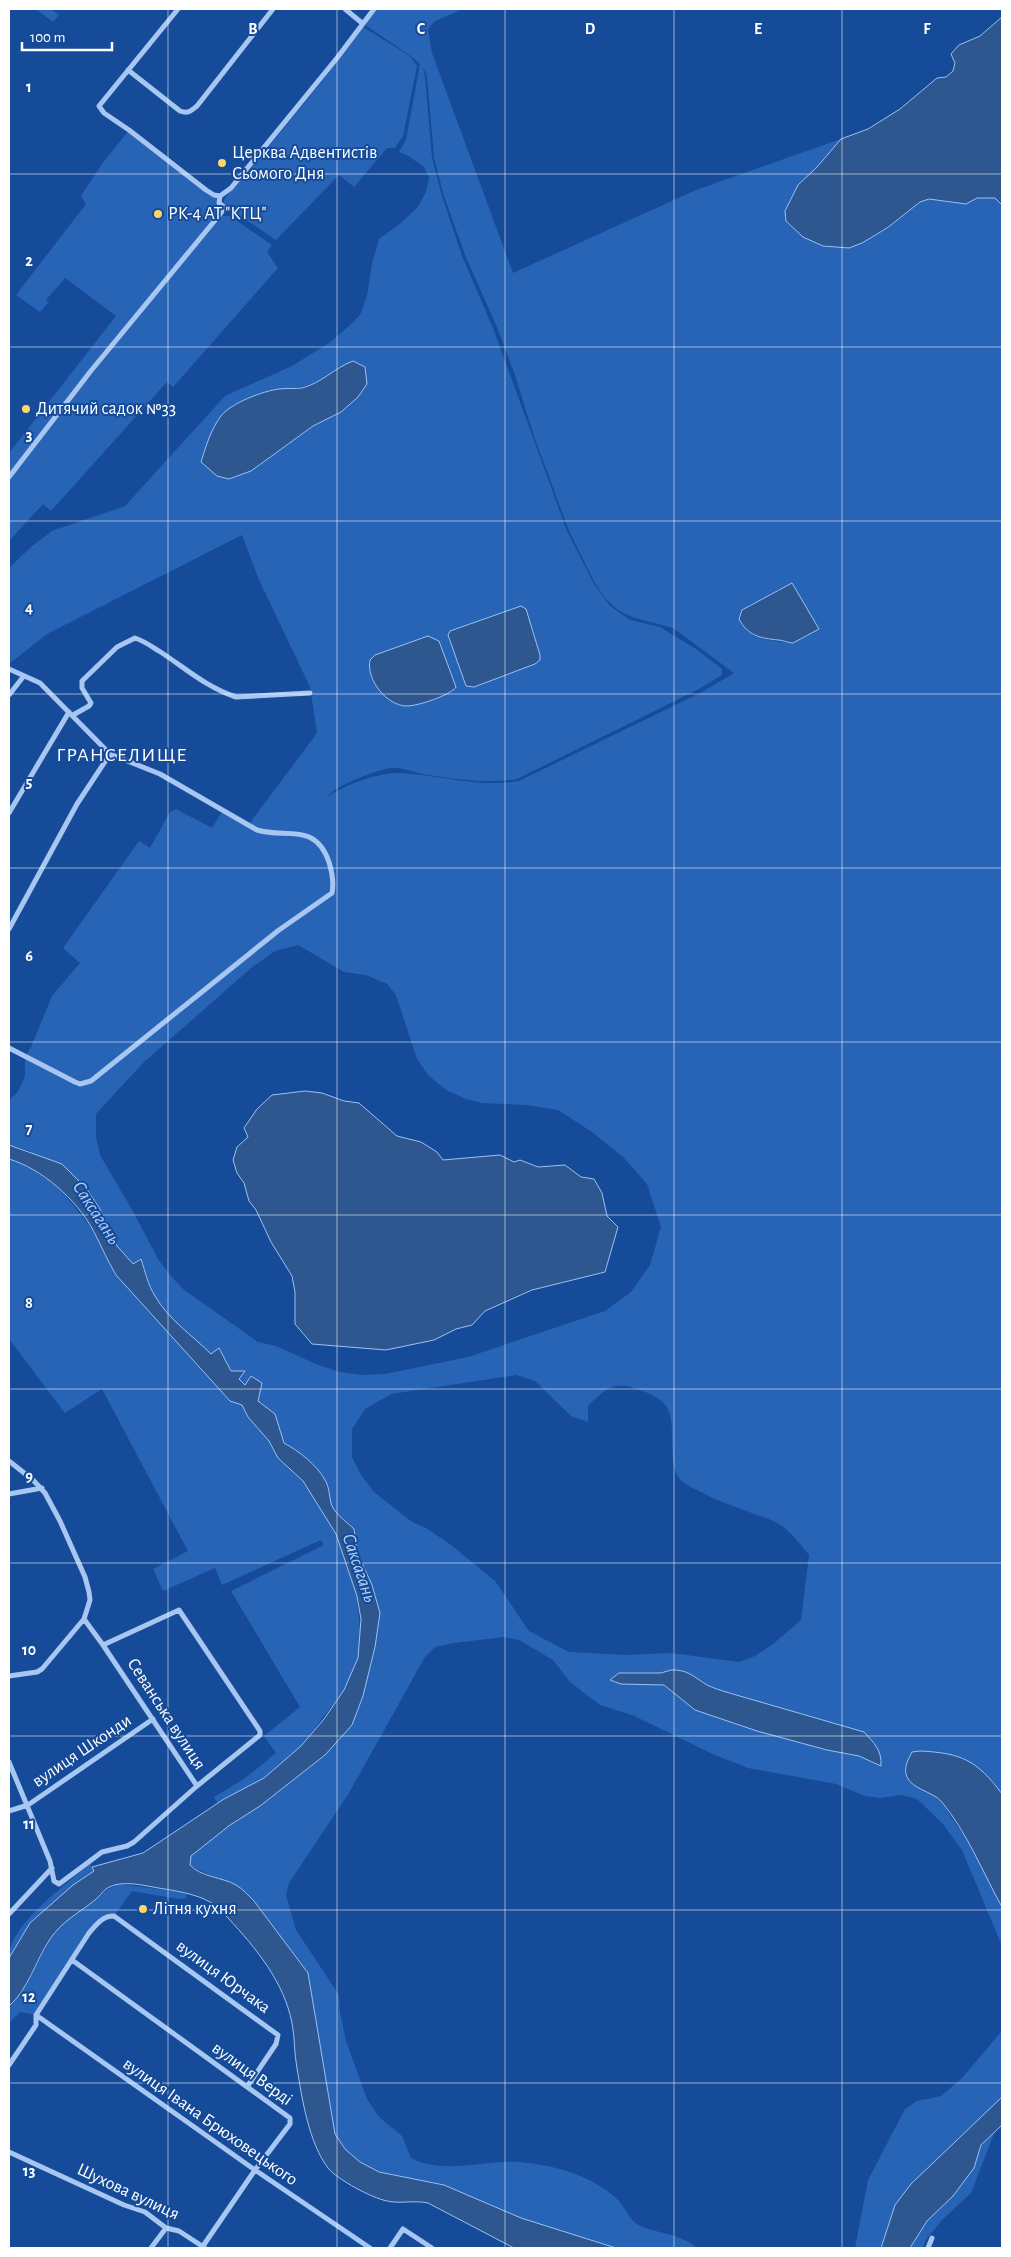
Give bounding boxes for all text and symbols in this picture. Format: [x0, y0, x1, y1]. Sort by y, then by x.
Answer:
scale bar [22, 20, 112, 52]
text: B [248, 21, 258, 37]
text: C [417, 21, 426, 37]
text: D [585, 21, 596, 37]
text: E [754, 21, 762, 37]
text: F [923, 21, 931, 37]
text: 100 m [30, 30, 65, 45]
text: 1 [26, 79, 32, 95]
place label: Церква Адвентистів Сьомого Дня [232, 144, 377, 183]
marker: Церква Адвентистів Сьомого Дня [216, 157, 228, 169]
place label: РК-4 АТ "КТЦ" [168, 205, 267, 223]
marker: РК-4 АТ "КТЦ" [152, 208, 164, 220]
text: 2 [25, 253, 33, 269]
place label: Дитячий садок №33 [36, 400, 176, 418]
marker: Дитячий садок №33 [20, 403, 32, 415]
text: 3 [26, 427, 33, 443]
text: 4 [25, 600, 33, 616]
district label: ГРАНСЕЛИЩЕ [56, 745, 188, 765]
text: 5 [26, 774, 33, 790]
text: 6 [25, 948, 33, 964]
text: 7 [26, 1121, 33, 1137]
water label: Саксагань [69, 1178, 124, 1249]
text: 8 [25, 1295, 33, 1311]
text: 9 [25, 1468, 33, 1484]
water label: Саксагань [338, 1531, 380, 1605]
text: 10 [22, 1642, 36, 1658]
street label: Севанська вулиця [123, 1655, 209, 1773]
street label: вулиця Шконди [29, 1711, 135, 1791]
text: 11 [23, 1816, 35, 1832]
place label: Літня кухня [153, 1900, 237, 1918]
marker: Літня кухня [137, 1903, 149, 1915]
street label: вулиця Юрчака [173, 1937, 273, 2017]
text: 12 [22, 1989, 36, 2005]
street label: вулиця Верді [208, 2039, 296, 2109]
street label: вулиця Івана Брюховецького [119, 2055, 301, 2189]
street label: Шухова вулиця [74, 2160, 182, 2224]
text: 13 [23, 2163, 35, 2179]

